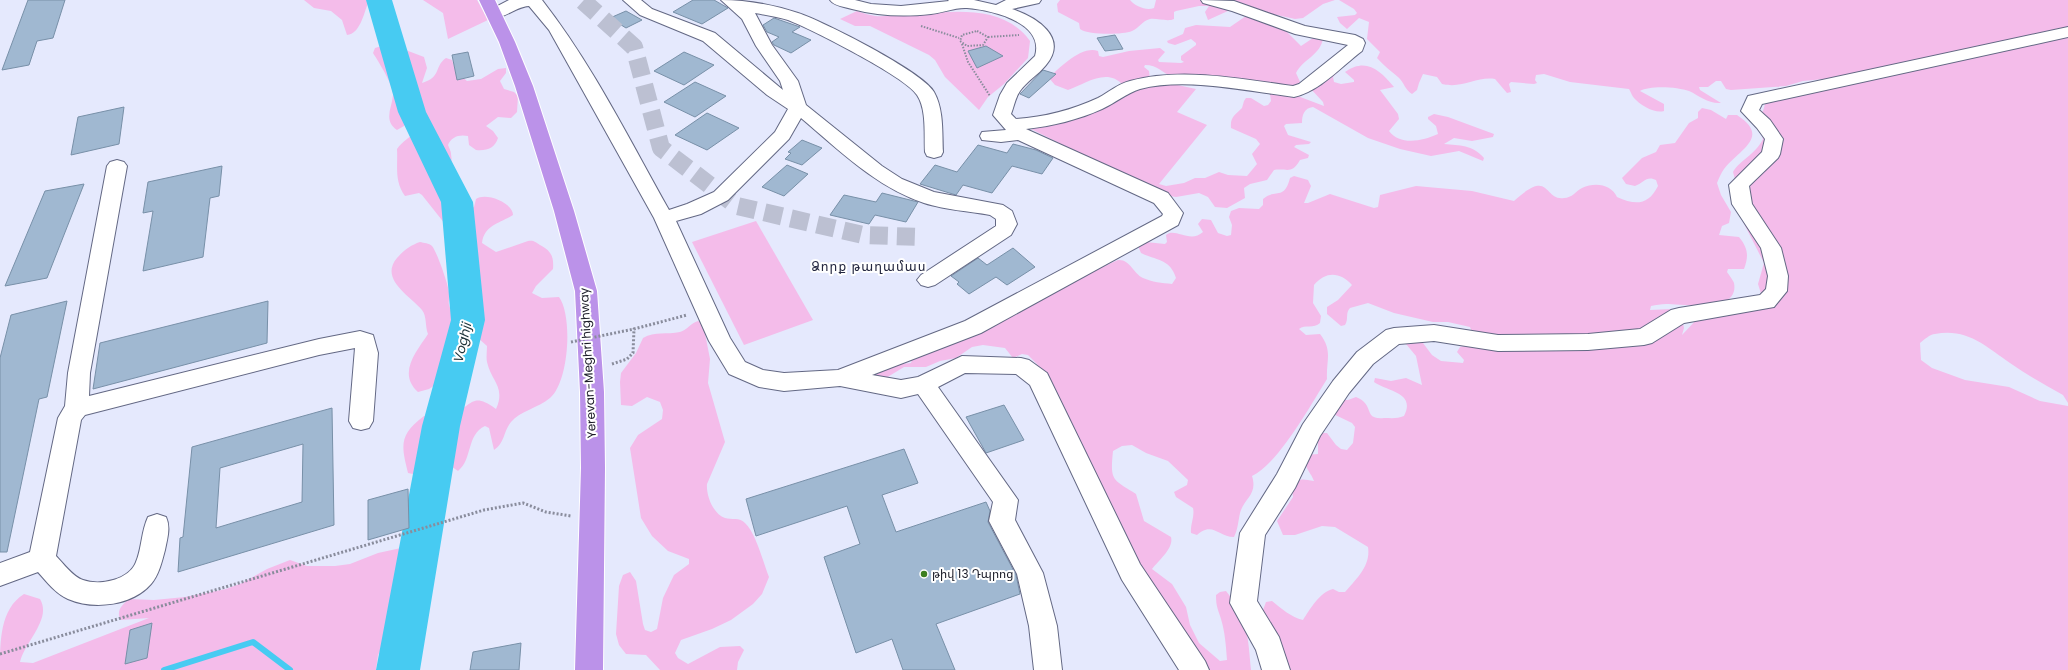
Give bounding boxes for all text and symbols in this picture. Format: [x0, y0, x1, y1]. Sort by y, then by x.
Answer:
district label: Ձորք թաղամաս [811, 257, 927, 276]
street label: Yerevan-Meghri highway [575, 287, 600, 439]
water label: Voghji [449, 319, 476, 364]
place label: թիվ 13 Դպրոց [932, 565, 1013, 582]
marker: թիվ 13 Դպրոց [919, 569, 929, 579]

